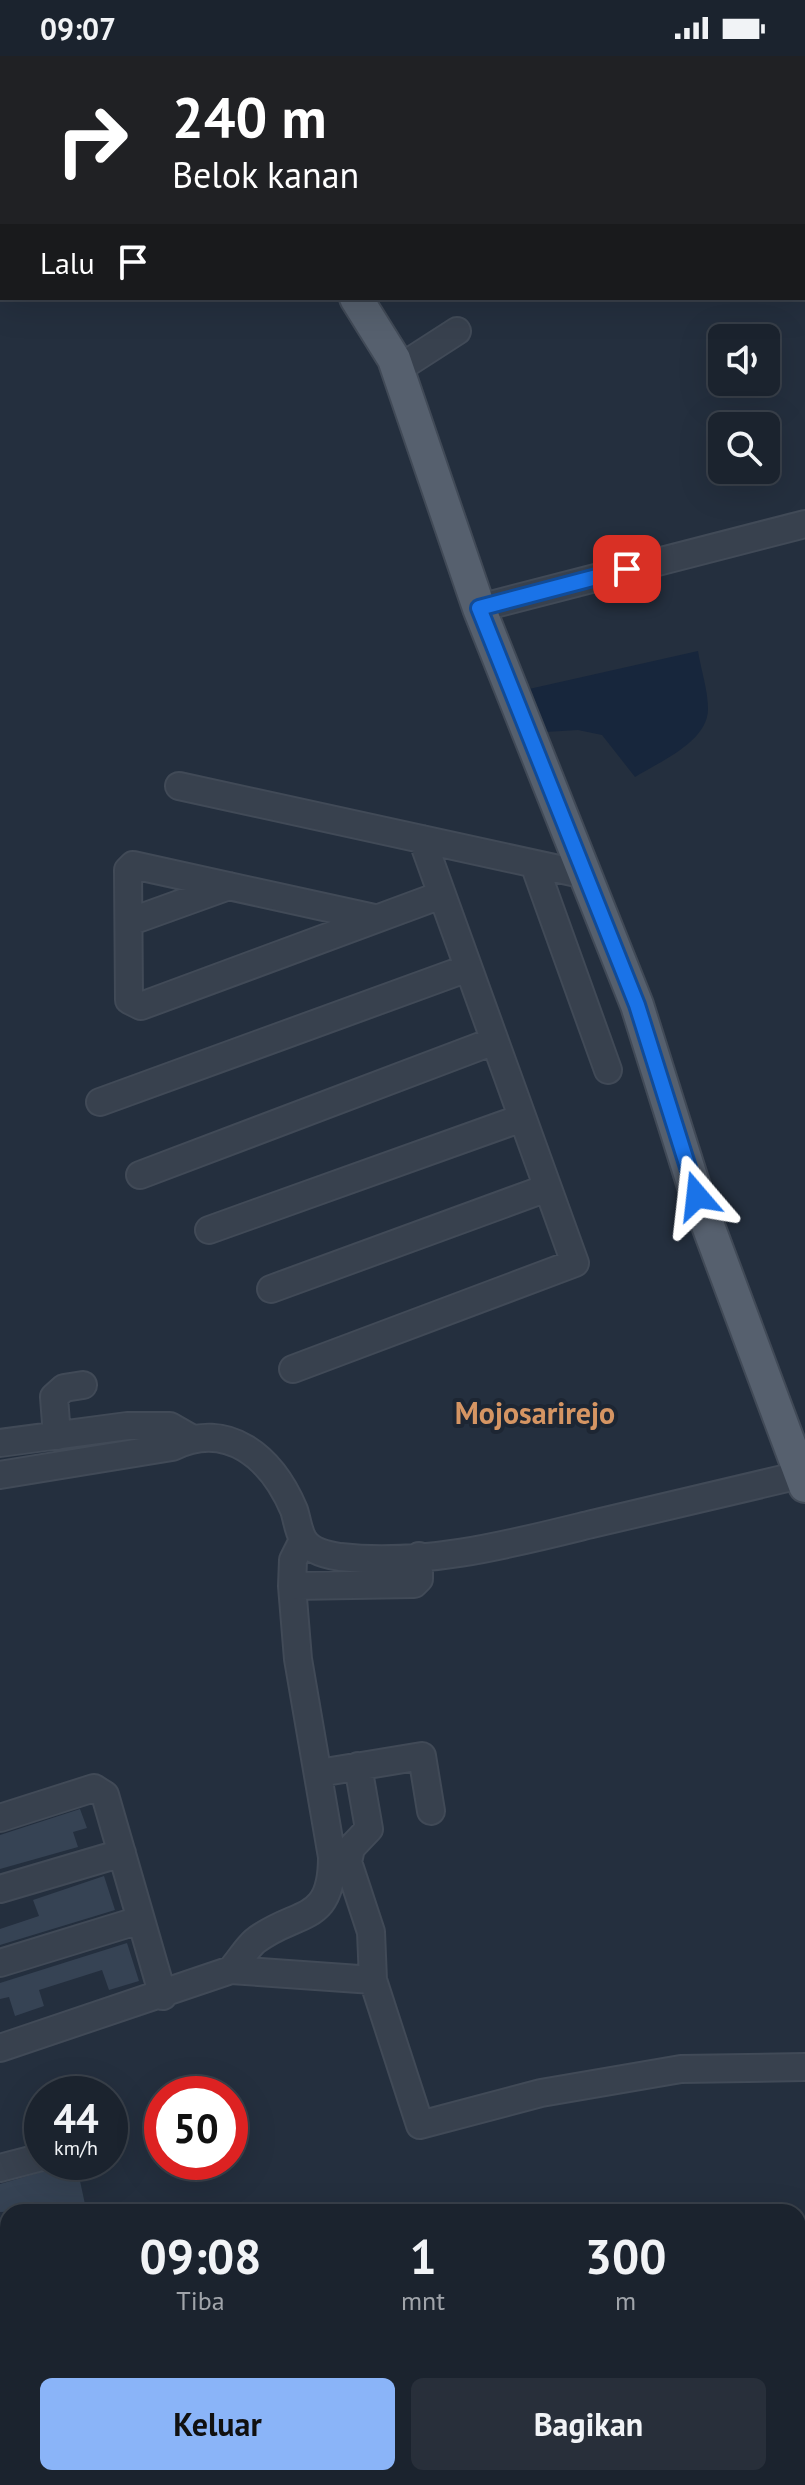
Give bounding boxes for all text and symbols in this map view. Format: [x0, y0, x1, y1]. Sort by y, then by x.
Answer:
text: 09:07 [40, 9, 116, 48]
text: 240 m [172, 81, 327, 153]
icon: right [40, 88, 144, 192]
text: Belok kanan [172, 151, 359, 198]
icon: arrive [111, 240, 155, 284]
text: Lalu [40, 243, 95, 282]
map controls [708, 324, 780, 484]
button: sound [708, 324, 780, 396]
button: search [708, 412, 780, 484]
pin [593, 535, 661, 603]
icon: arrive [605, 547, 649, 591]
position arrow [655, 1154, 739, 1238]
district label: Mojosarirejo [455, 1393, 615, 1432]
speed limit sign: 50 [144, 2076, 248, 2180]
text: 44 [53, 2092, 99, 2144]
text: km/h [54, 2135, 98, 2161]
text: 09:08 [140, 2225, 261, 2287]
text: 1 [409, 2225, 437, 2287]
text: 300 [585, 2225, 666, 2287]
text: Tiba [176, 2284, 225, 2317]
text: mnt [401, 2284, 445, 2317]
text: m [615, 2284, 636, 2317]
button: Keluar [40, 2378, 395, 2470]
button: Bagikan [411, 2378, 766, 2470]

